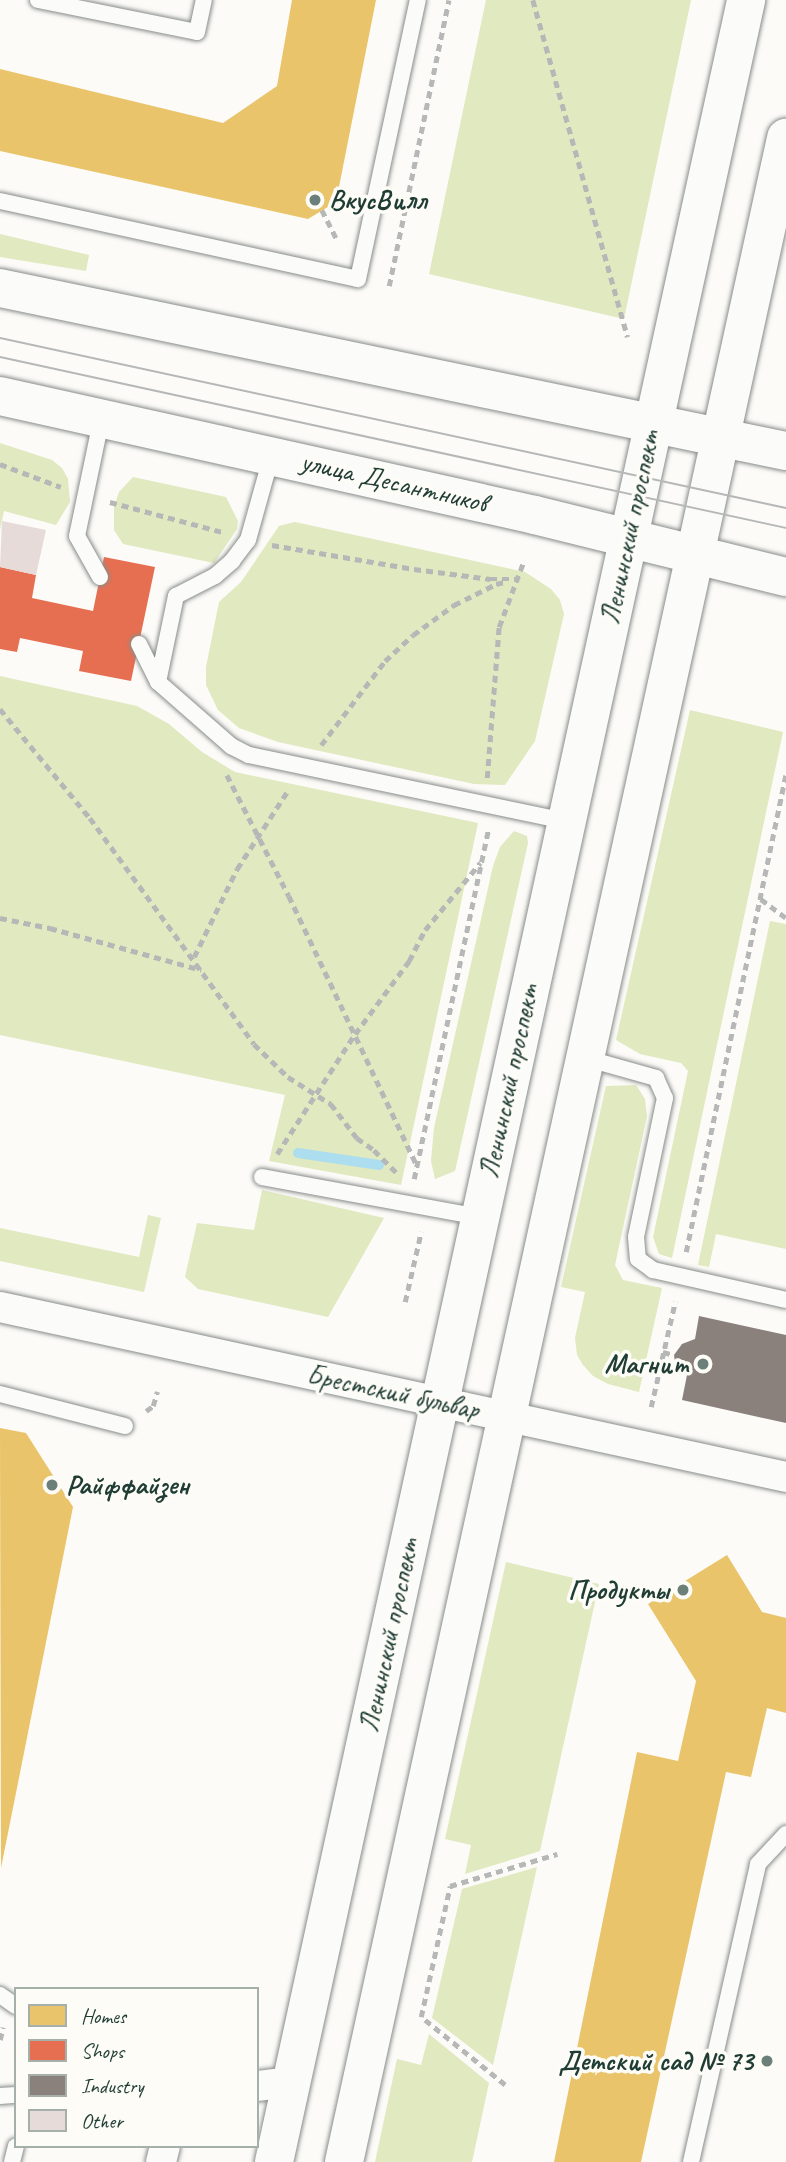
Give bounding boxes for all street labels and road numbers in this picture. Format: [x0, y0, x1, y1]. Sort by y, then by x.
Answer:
street label: Ленинский проспект [593, 427, 667, 627]
street label: улица Десантников [299, 444, 489, 520]
street label: Ленинский проспект [472, 981, 546, 1181]
street label: Брестский бульвар [304, 1357, 482, 1427]
street label: Ленинский проспект [352, 1535, 426, 1735]

